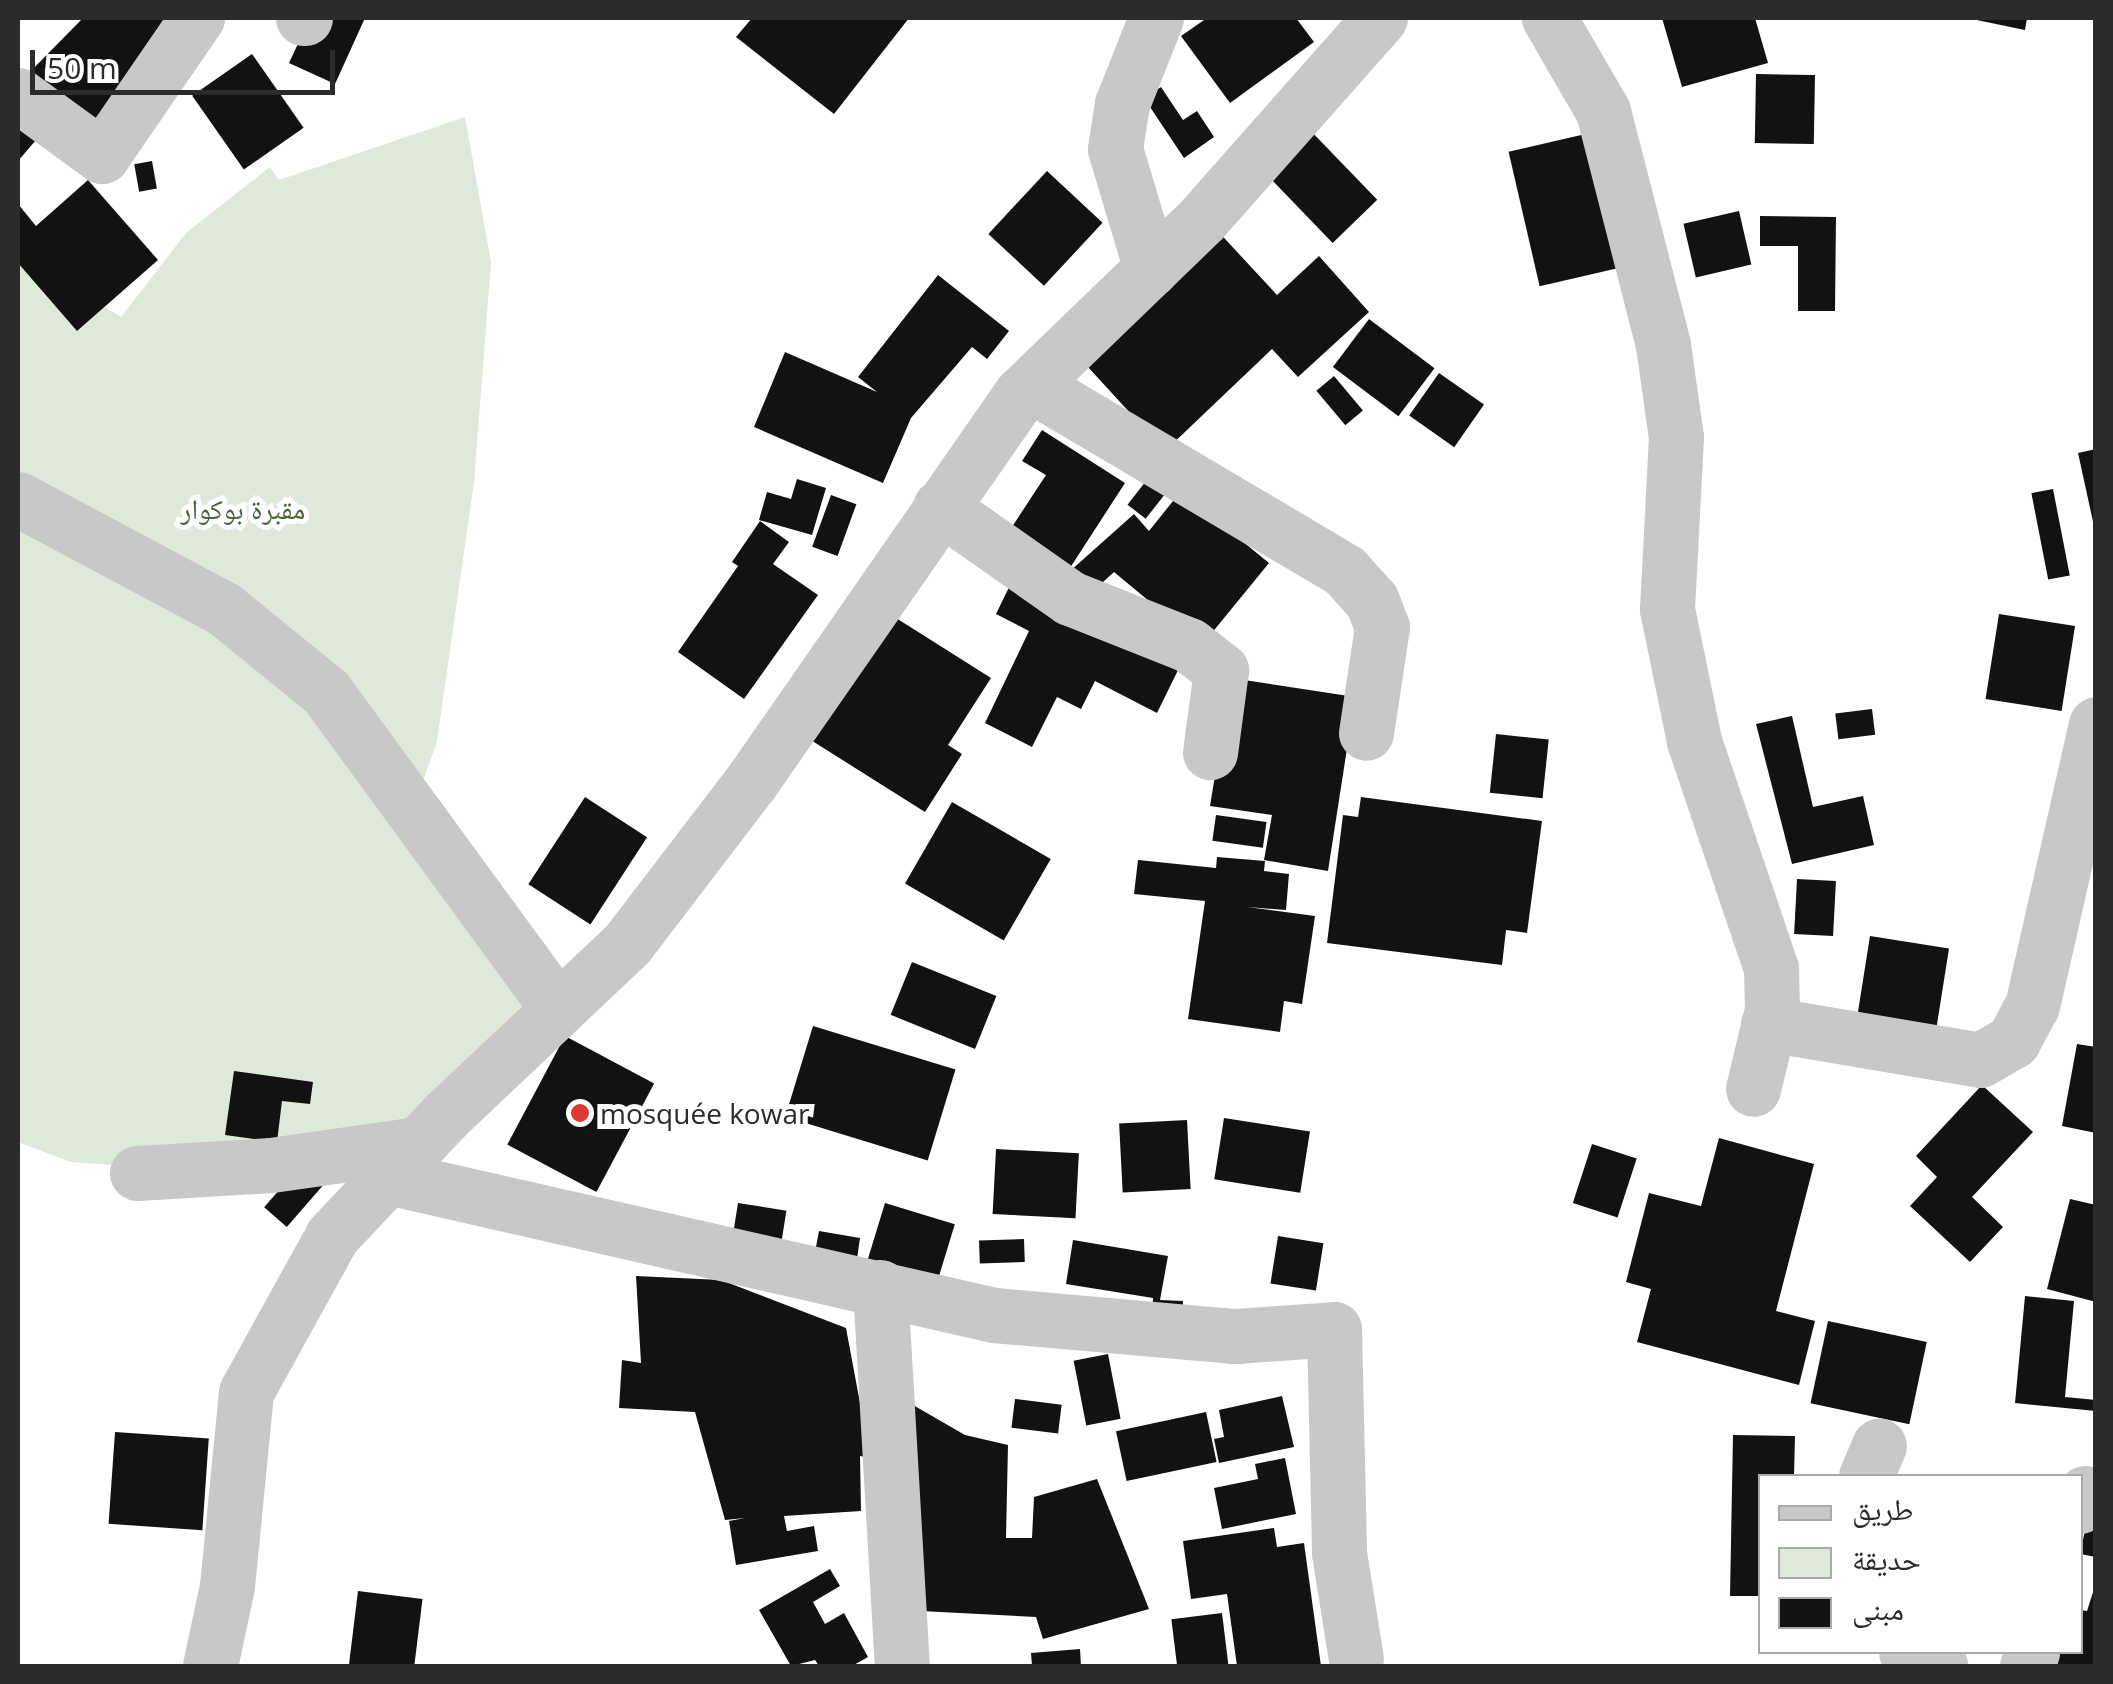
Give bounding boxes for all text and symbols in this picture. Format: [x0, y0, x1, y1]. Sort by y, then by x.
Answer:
scale bar [35, 30, 340, 92]
text: 50 m [47, 47, 117, 88]
park label: مقبرة بوكوار [181, 491, 305, 525]
place label: mosquée kowar [600, 1096, 809, 1130]
marker: mosquée kowar [569, 1102, 591, 1124]
legend [1758, 1474, 2083, 1654]
text: طريق [1852, 1488, 1913, 1529]
text: حديقة [1852, 1538, 1921, 1579]
text: مبنى [1852, 1588, 1904, 1629]

